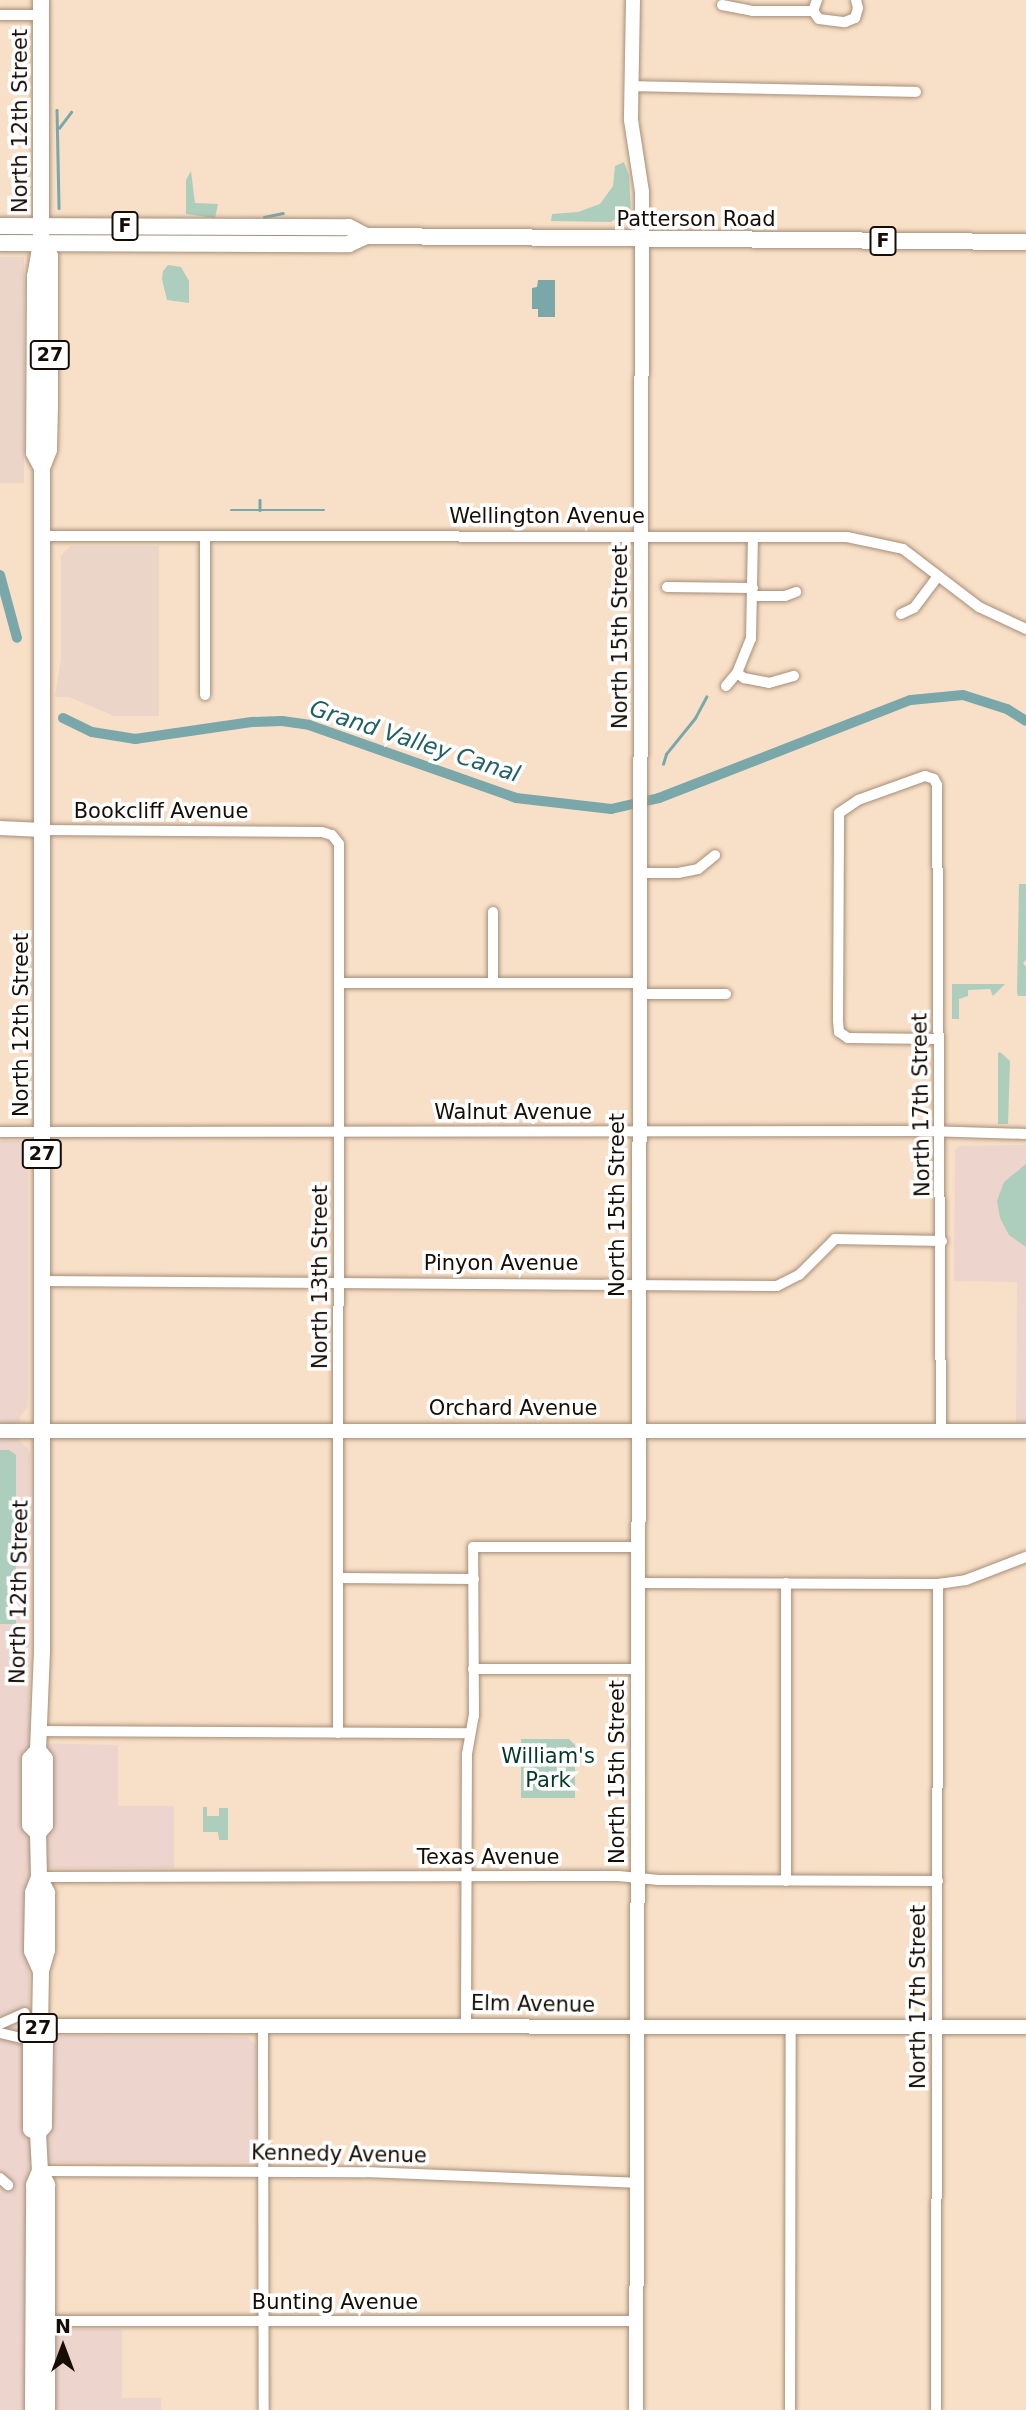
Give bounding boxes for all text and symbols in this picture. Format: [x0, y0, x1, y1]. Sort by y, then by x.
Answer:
street label: North 12th Street [7, 29, 33, 213]
street label: Patterson Road [616, 206, 776, 232]
road number: F [111, 210, 139, 242]
road number: F [869, 226, 897, 256]
road number: 27 [29, 340, 71, 370]
street label: Wellington Avenue [449, 503, 645, 529]
street label: North 15th Street [607, 545, 633, 729]
water label: Grand Valley Canal [306, 694, 524, 788]
street label: Bookcliff Avenue [74, 798, 248, 824]
street label: North 12th Street [8, 933, 34, 1117]
street label: North 17th Street [907, 1013, 935, 1197]
street label: Walnut Avenue [434, 1099, 592, 1125]
street label: North 15th Street [604, 1113, 630, 1297]
road number: 27 [21, 1138, 63, 1170]
street label: North 13th Street [307, 1185, 333, 1369]
street label: Pinyon Avenue [424, 1250, 578, 1276]
street label: Orchard Avenue [429, 1395, 597, 1421]
street label: North 12th Street [5, 1500, 33, 1684]
street label: North 15th Street [604, 1680, 630, 1864]
park label: William's Park [501, 1743, 595, 1793]
street label: Texas Avenue [417, 1844, 559, 1870]
street label: North 17th Street [905, 1905, 931, 2089]
street label: Elm Avenue [471, 1990, 595, 2018]
road number: 27 [17, 2012, 59, 2044]
street label: Kennedy Avenue [251, 2140, 427, 2168]
street label: Bunting Avenue [252, 2289, 418, 2315]
north arrow [28, 2312, 98, 2382]
text: N [55, 2315, 71, 2337]

